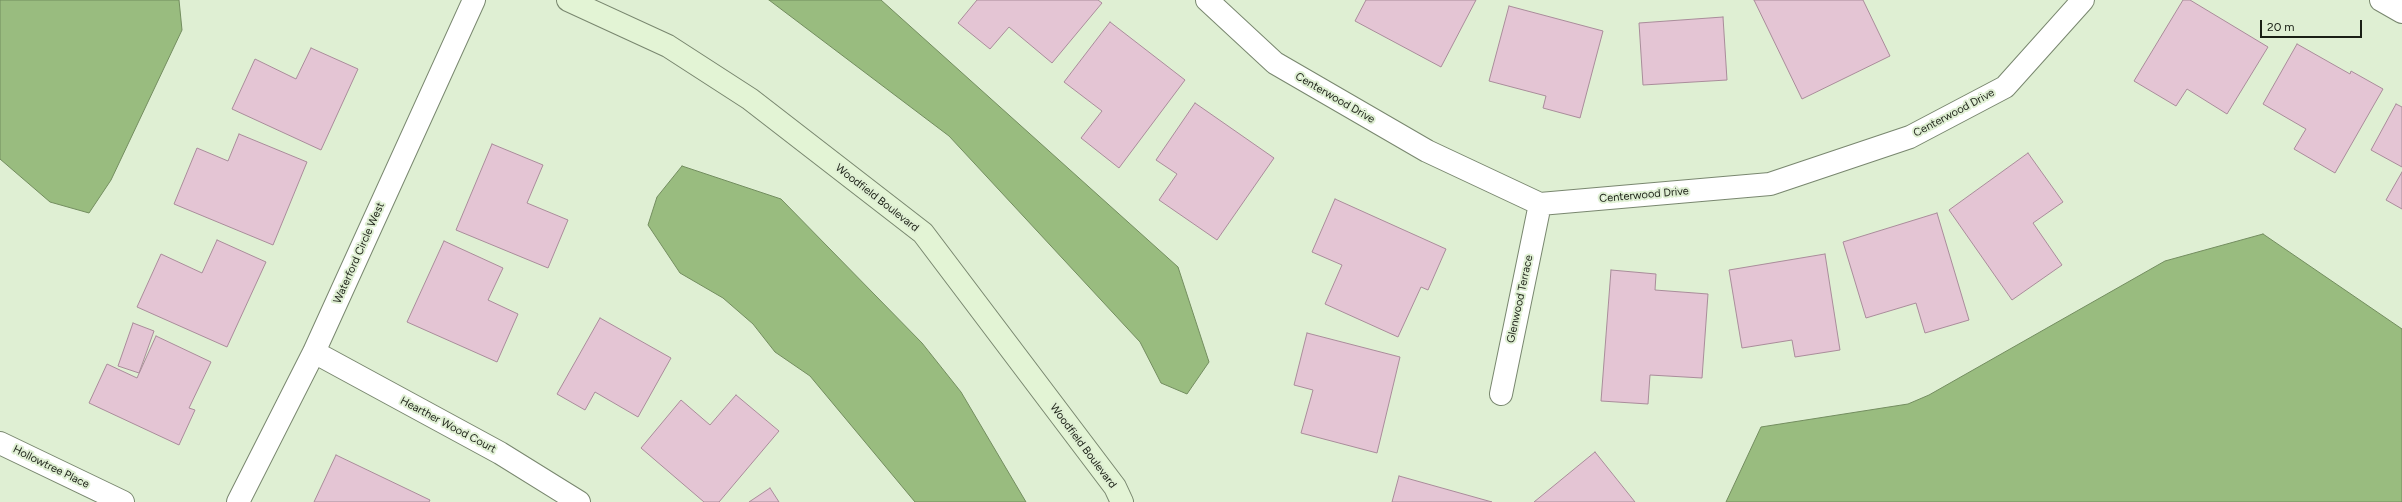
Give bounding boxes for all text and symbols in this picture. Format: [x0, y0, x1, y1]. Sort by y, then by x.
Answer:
scale bar [2262, 12, 2364, 38]
text: 20 m [2267, 20, 2295, 34]
street label: Centerwood Drive [1293, 70, 1377, 126]
street label: Centerwood Drive [1911, 86, 1997, 140]
street label: Woodfield Boulevard [833, 161, 921, 235]
street label: Centerwood Drive [1599, 185, 1689, 205]
street label: Waterford Circle West [331, 200, 387, 306]
street label: Glenwood Terrace [1504, 254, 1536, 344]
street label: Hearther Wood Court [398, 394, 498, 456]
street label: Woodfield Boulevard [1047, 401, 1119, 491]
street label: Hollowtree Place [11, 443, 91, 491]

